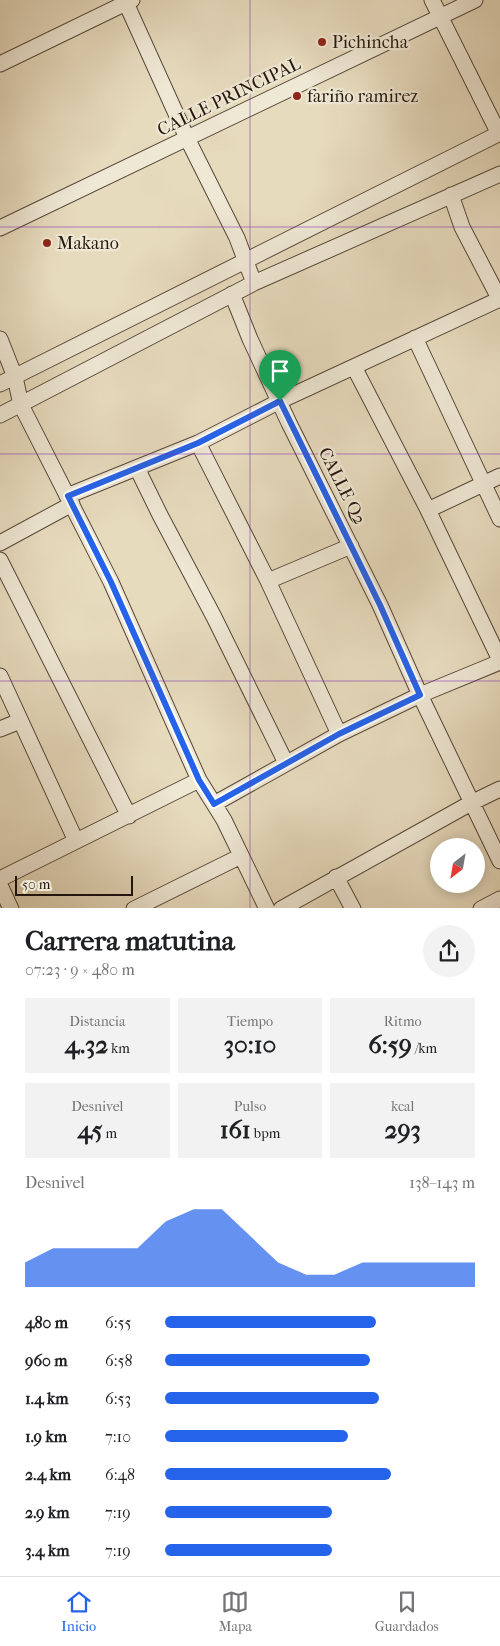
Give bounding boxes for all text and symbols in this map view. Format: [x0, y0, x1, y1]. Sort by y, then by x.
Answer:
place label: Pichincha [332, 32, 409, 53]
marker: Pichincha [316, 36, 328, 48]
street label: CALLE PRINCIPAL [154, 53, 304, 141]
place label: fariño ramirez [307, 86, 418, 107]
marker: fariño ramirez [291, 90, 303, 102]
place label: Makano [57, 233, 119, 254]
marker: Makano [41, 237, 53, 249]
pin [259, 350, 301, 401]
icon: arrive [266, 357, 294, 385]
street label: CALLE Q2 [314, 444, 370, 528]
north arrow [430, 838, 485, 892]
map controls [430, 838, 485, 893]
scale bar [15, 874, 132, 897]
text: 50 m [22, 876, 50, 893]
text: Carrera matutina [25, 924, 235, 957]
button: share [423, 925, 475, 977]
text: 07:23 · 9 × 480 m [25, 960, 135, 979]
text: Distancia [69, 1013, 125, 1030]
text: Tiempo [227, 1013, 273, 1030]
text: Ritmo [384, 1013, 422, 1030]
text: 4.32 [65, 1030, 108, 1059]
text: 30:10 [224, 1030, 276, 1059]
text: 6:59 [368, 1030, 412, 1059]
text: km [108, 1040, 130, 1057]
text: /km [412, 1040, 437, 1057]
text: Desnivel [71, 1098, 123, 1115]
text: Pulso [234, 1098, 266, 1115]
text: kcal [391, 1098, 414, 1115]
text: 45 [78, 1115, 102, 1144]
text: 161 [220, 1115, 251, 1144]
text: 293 [385, 1115, 421, 1144]
text: m [102, 1125, 117, 1142]
text: bpm [251, 1125, 280, 1142]
text: Desnivel [25, 1173, 85, 1192]
text: 138–143 m [409, 1173, 475, 1192]
text: 480 m [25, 1313, 68, 1332]
text: 6:55 [105, 1313, 131, 1332]
text: 960 m [25, 1351, 68, 1370]
text: 6:58 [105, 1351, 133, 1370]
text: 1.4 km [25, 1389, 69, 1408]
text: 6:53 [105, 1389, 131, 1408]
text: 1.9 km [25, 1427, 67, 1446]
text: 7:10 [105, 1427, 131, 1446]
text: 2.4 km [25, 1465, 71, 1484]
text: 6:48 [105, 1465, 135, 1484]
text: 2.9 km [25, 1503, 69, 1522]
text: 7:19 [105, 1503, 131, 1522]
text: 3.4 km [25, 1541, 69, 1560]
text: 7:19 [105, 1541, 131, 1560]
tab: Inicio [61, 1588, 96, 1635]
tab: Mapa [219, 1588, 252, 1635]
tab: Guardados [375, 1588, 439, 1635]

